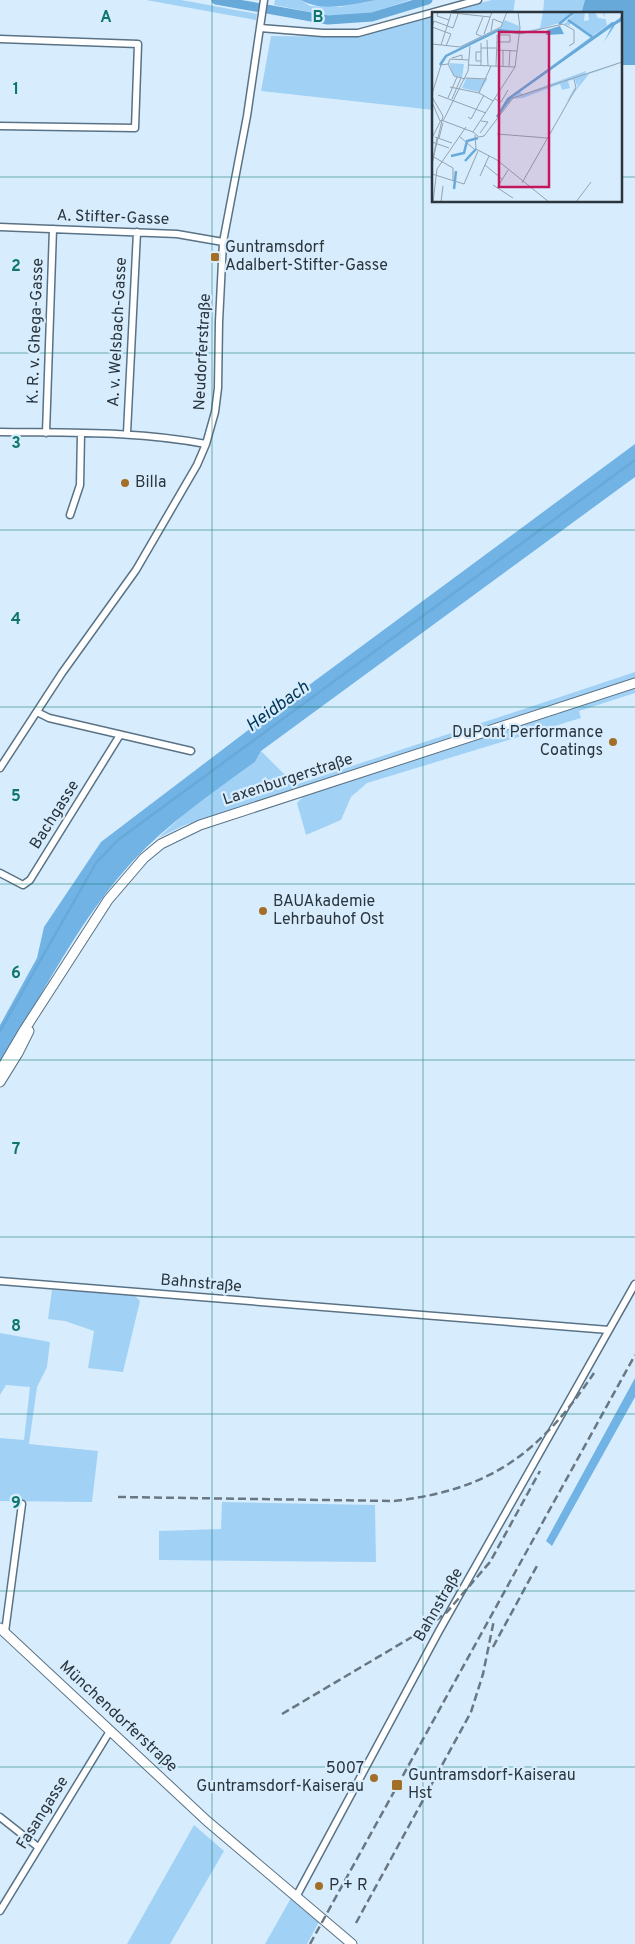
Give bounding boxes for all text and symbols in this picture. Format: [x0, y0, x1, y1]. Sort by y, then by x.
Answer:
text: A [100, 8, 112, 28]
text: B [312, 8, 324, 28]
inset map [432, 12, 622, 202]
text: 1 [13, 80, 19, 100]
street label: A. Stifter-Gasse [56, 206, 170, 230]
place label: Guntramsdorf Adalbert-Stifter-Gasse [225, 238, 388, 276]
marker: Guntramsdorf Adalbert-Stifter-Gasse [209, 251, 221, 263]
text: 2 [11, 257, 21, 277]
street label: A. v. Welsbach-Gasse [104, 257, 132, 407]
street label: K. R. v. Ghega-Gasse [23, 258, 49, 404]
street label: Neudorferstraße [190, 293, 216, 411]
text: 3 [11, 434, 21, 454]
place label: Billa [135, 473, 166, 493]
marker: Billa [119, 477, 131, 489]
text: 4 [11, 610, 21, 630]
water label: Heidbach [242, 676, 315, 738]
place label: DuPont Performance Coatings [452, 723, 603, 761]
marker: DuPont Performance Coatings [607, 736, 619, 748]
street label: Laxenburgerstraße [221, 750, 355, 810]
street label: Bachgasse [26, 777, 84, 853]
text: 5 [11, 787, 21, 807]
place label: BAUAkademie Lehrbauhof Ost [273, 892, 384, 930]
marker: BAUAkademie Lehrbauhof Ost [257, 905, 269, 917]
text: 6 [11, 964, 21, 984]
text: 7 [12, 1140, 20, 1160]
street label: Bahnstraße [159, 1270, 243, 1298]
text: 8 [11, 1317, 21, 1337]
text: 9 [11, 1494, 21, 1514]
street label: Bahnstraße [410, 1565, 468, 1645]
street label: Münchendorferstraße [55, 1657, 181, 1777]
place label: 5007 Guntramsdorf-Kaiserau [196, 1759, 364, 1797]
place label: Guntramsdorf-Kaiserau Hst [408, 1766, 576, 1804]
marker: 5007 Guntramsdorf-Kaiserau [368, 1772, 380, 1784]
street label: Fasangasse [13, 1773, 73, 1853]
marker: Guntramsdorf-Kaiserau Hst [390, 1778, 404, 1792]
place label: P + R [329, 1876, 368, 1896]
marker: P + R [313, 1880, 325, 1892]

